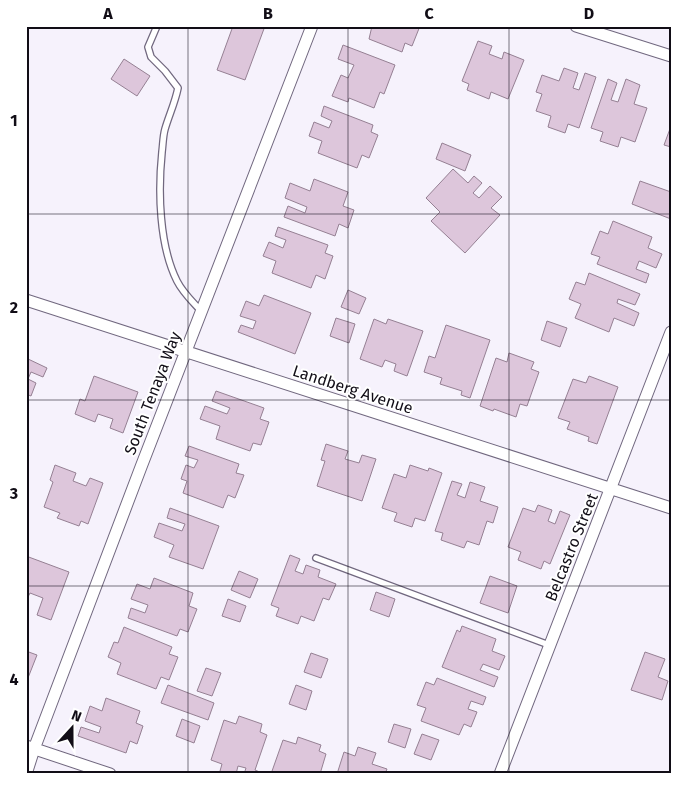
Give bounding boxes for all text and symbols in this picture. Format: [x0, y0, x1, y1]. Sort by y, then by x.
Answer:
text: A [102, 4, 113, 23]
text: B [263, 4, 273, 23]
text: C [424, 4, 434, 23]
text: D [584, 4, 594, 23]
text: 1 [10, 111, 18, 130]
text: 2 [10, 298, 18, 317]
street label: South Tenaya Way [120, 329, 185, 457]
street label: Landberg Avenue [290, 361, 415, 418]
text: 3 [9, 484, 18, 503]
street label: Belcastro Street [541, 490, 602, 604]
text: 4 [9, 670, 19, 689]
north arrow [48, 702, 98, 752]
text: N [69, 707, 84, 726]

